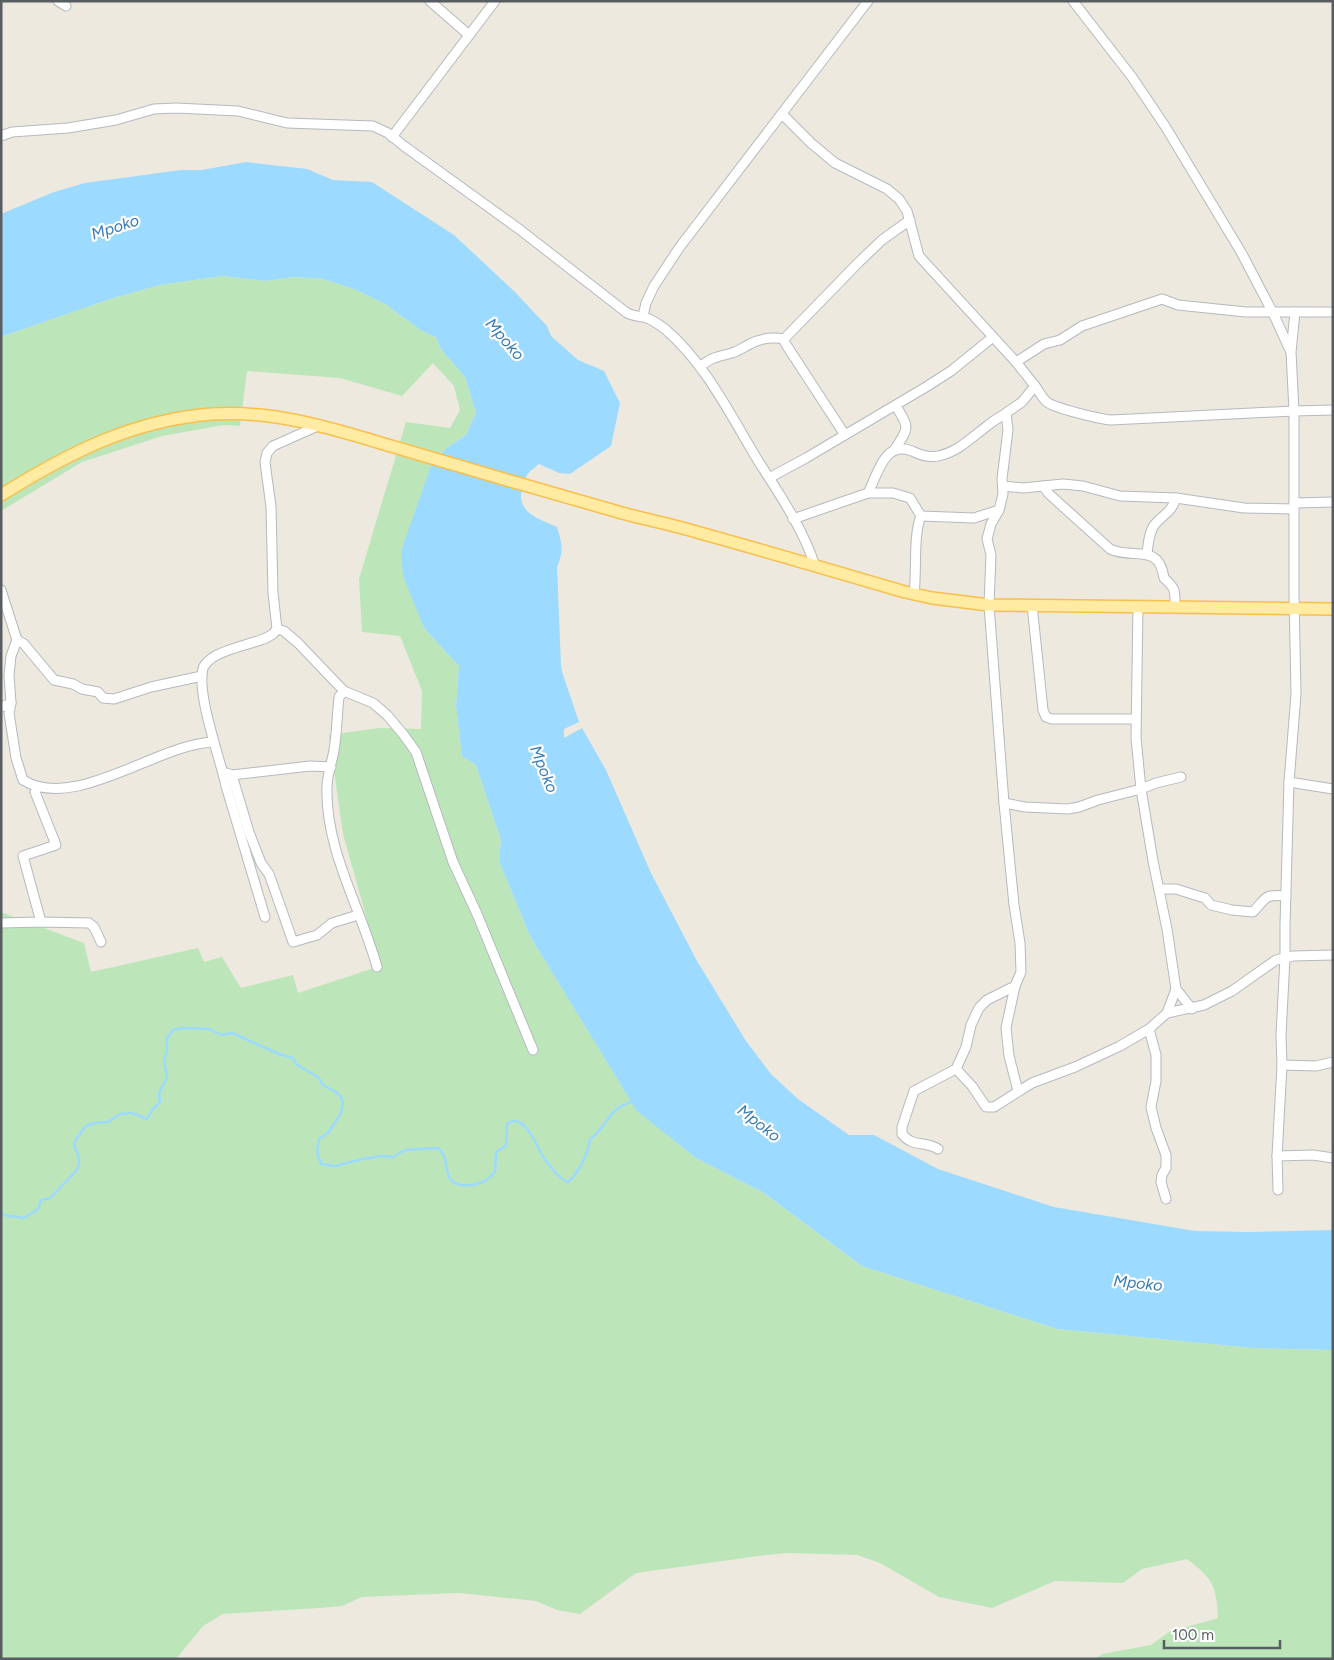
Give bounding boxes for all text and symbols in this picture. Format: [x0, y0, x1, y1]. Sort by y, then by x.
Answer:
water label: Mpoko [89, 210, 141, 244]
water label: Mpoko [482, 314, 528, 364]
water label: Mpoko [526, 743, 562, 795]
water label: Mpoko [734, 1100, 784, 1146]
water label: Mpoko [1113, 1271, 1163, 1295]
scale bar [1164, 1618, 1280, 1650]
text: 100 m [1172, 1626, 1214, 1644]

